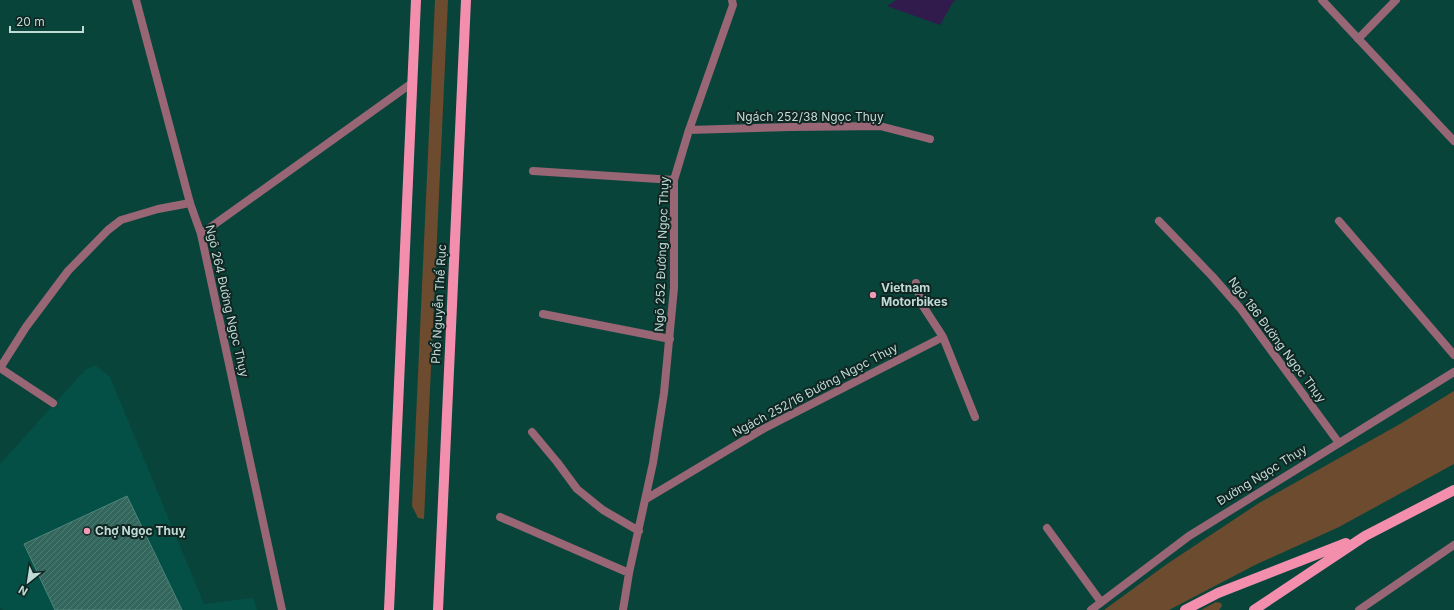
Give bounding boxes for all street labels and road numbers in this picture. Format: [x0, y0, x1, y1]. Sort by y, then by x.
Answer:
street label: Ngách 252/38 Ngọc Thụy [736, 109, 884, 124]
street label: Ngõ 252 Đường Ngọc Thụy [651, 176, 672, 332]
street label: Ngõ 264 Đường Ngọc Thụy [203, 223, 252, 379]
street label: Phố Nguyễn Thế Rục [428, 244, 449, 364]
street label: Ngõ 186 Đường Ngọc Thụy [1225, 274, 1330, 406]
street label: Ngách 252/16 Đường Ngọc Thụy [729, 339, 900, 440]
street label: Đường Ngọc Thụy [1214, 441, 1310, 508]

